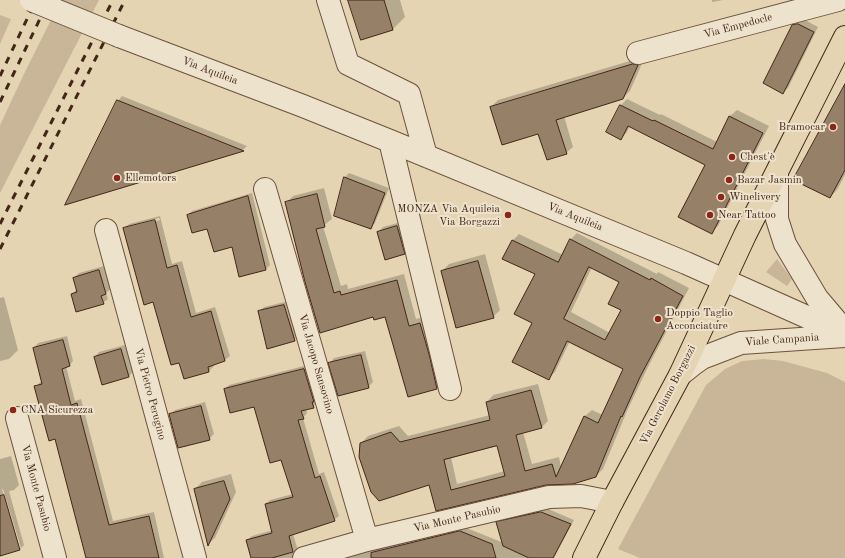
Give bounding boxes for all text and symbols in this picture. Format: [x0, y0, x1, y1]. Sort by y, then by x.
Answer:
street label: Via Empedocle [702, 10, 774, 42]
street label: Via Aquileia [180, 54, 240, 88]
place label: Bramocar [779, 120, 825, 134]
marker: Bramocar [828, 122, 838, 132]
place label: Chest'è [740, 150, 775, 164]
marker: Chest'è [727, 152, 737, 162]
place label: Ellemotors [125, 171, 176, 185]
marker: Ellemotors [112, 173, 122, 183]
place label: Bazar Jasmin [737, 173, 802, 187]
marker: Bazar Jasmin [724, 175, 734, 185]
place label: Winelivery [729, 190, 781, 204]
marker: Winelivery [716, 192, 726, 202]
street label: Via Aquileia [545, 200, 605, 234]
place label: MONZA Via Aquileia Via Borgazzi [397, 202, 500, 228]
place label: Near Tattoo [718, 208, 776, 222]
marker: MONZA Via Aquileia Via Borgazzi [503, 210, 513, 220]
marker: Near Tattoo [705, 210, 715, 220]
place label: Doppio Taglio Acconciature [666, 306, 733, 332]
street label: Via Jacopo Sansovino [295, 312, 337, 416]
marker: Doppio Taglio Acconciature [653, 314, 663, 324]
street label: Viale Campania [744, 331, 820, 349]
street label: Via Gerolamo Borgazzi [637, 343, 699, 447]
street label: Via Pietro Perugino [131, 347, 169, 441]
place label: CNA Sicurezza [21, 403, 93, 417]
marker: CNA Sicurezza [8, 405, 18, 415]
street label: Via Monte Pasubio [18, 443, 54, 533]
street label: Via Monte Pasubio [412, 503, 502, 535]

